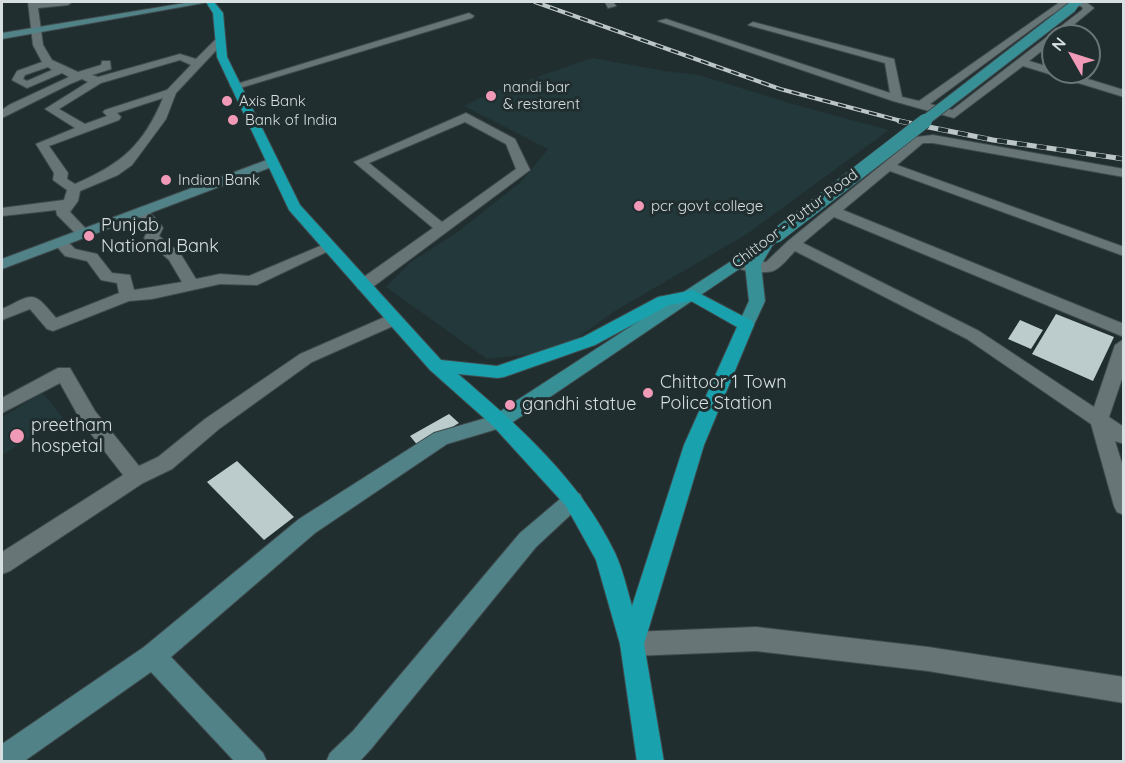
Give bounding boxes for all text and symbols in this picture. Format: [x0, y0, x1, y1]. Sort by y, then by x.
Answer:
north arrow [1041, 24, 1101, 84]
text: N [1047, 33, 1070, 55]
place label: nandi bar & restarent [503, 78, 580, 113]
marker: nandi bar & restarent [484, 89, 498, 103]
place label: Axis Bank [239, 92, 306, 110]
marker: Axis Bank [220, 94, 234, 108]
place label: Bank of India [245, 111, 337, 129]
marker: Bank of India [226, 113, 240, 127]
street label: Chittoor - Puttur Road [729, 166, 861, 272]
place label: Indian Bank [178, 171, 260, 189]
marker: Indian Bank [159, 173, 173, 187]
place label: pcr govt college [651, 197, 763, 215]
marker: pcr govt college [632, 199, 646, 213]
place label: Punjab National Bank [101, 215, 219, 258]
marker: Punjab National Bank [82, 229, 96, 243]
place label: Chittoor 1 Town Police Station [660, 372, 787, 415]
marker: Chittoor 1 Town Police Station [641, 386, 655, 400]
place label: gandhi statue [522, 394, 636, 416]
marker: gandhi statue [503, 398, 517, 412]
place label: preetham hospetal [31, 415, 112, 458]
marker: preetham hospetal [8, 427, 26, 445]

